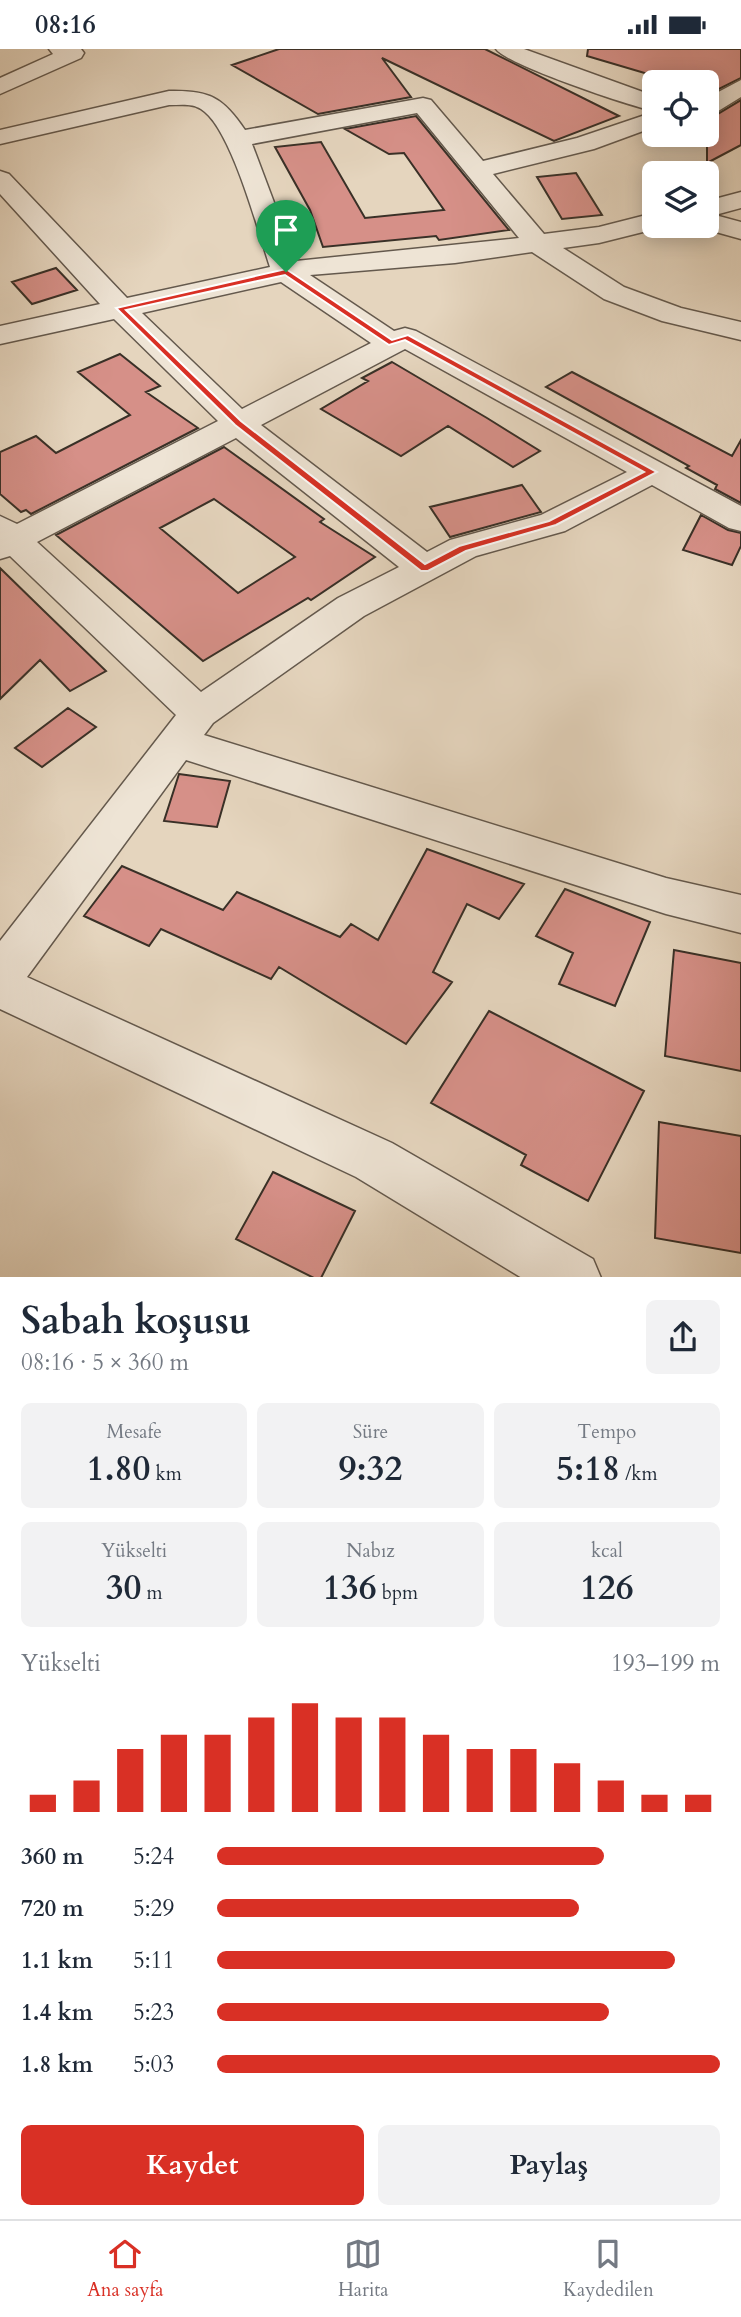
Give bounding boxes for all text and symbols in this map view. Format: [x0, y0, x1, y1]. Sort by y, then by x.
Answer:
text: 08:16 [35, 7, 96, 42]
map controls [642, 70, 719, 238]
button: locate [642, 70, 719, 147]
button: layers [642, 161, 719, 238]
pin [256, 200, 316, 272]
icon: arrive [267, 211, 305, 249]
text: Sabah koşusu [21, 1295, 251, 1347]
button: share [646, 1300, 720, 1374]
text: 08:16 · 5 × 360 m [21, 1347, 189, 1378]
text: Mesafe [106, 1419, 162, 1445]
text: Süre [353, 1419, 388, 1445]
text: Tempo [577, 1419, 636, 1445]
text: 1.80 [87, 1445, 150, 1493]
text: 9:32 [339, 1445, 402, 1493]
text: 5:18 [556, 1445, 620, 1493]
text: km [150, 1461, 182, 1487]
text: /km [620, 1461, 658, 1487]
text: Yükselti [101, 1538, 167, 1564]
text: Nabız [346, 1538, 395, 1564]
text: kcal [591, 1538, 623, 1564]
text: 30 [106, 1564, 142, 1612]
text: 136 [323, 1564, 377, 1612]
text: 126 [580, 1564, 634, 1612]
text: m [142, 1580, 163, 1606]
text: bpm [377, 1580, 418, 1606]
text: Yükselti [21, 1648, 101, 1679]
text: 193–199 m [611, 1648, 720, 1679]
text: 360 m [21, 1841, 84, 1872]
text: 5:24 [133, 1841, 174, 1872]
text: 720 m [21, 1893, 84, 1924]
text: 5:29 [133, 1893, 174, 1924]
text: 1.1 km [21, 1945, 93, 1976]
text: 5:11 [133, 1945, 174, 1976]
text: 1.4 km [21, 1997, 93, 2028]
text: 5:23 [133, 1997, 174, 2028]
text: 1.8 km [21, 2049, 93, 2080]
text: 5:03 [133, 2049, 174, 2080]
button: Kaydet [21, 2125, 364, 2205]
button: Paylaş [378, 2125, 720, 2205]
tab: Ana sayfa [87, 2235, 163, 2303]
tab: Harita [338, 2235, 388, 2303]
tab: Kaydedilen [563, 2235, 654, 2303]

